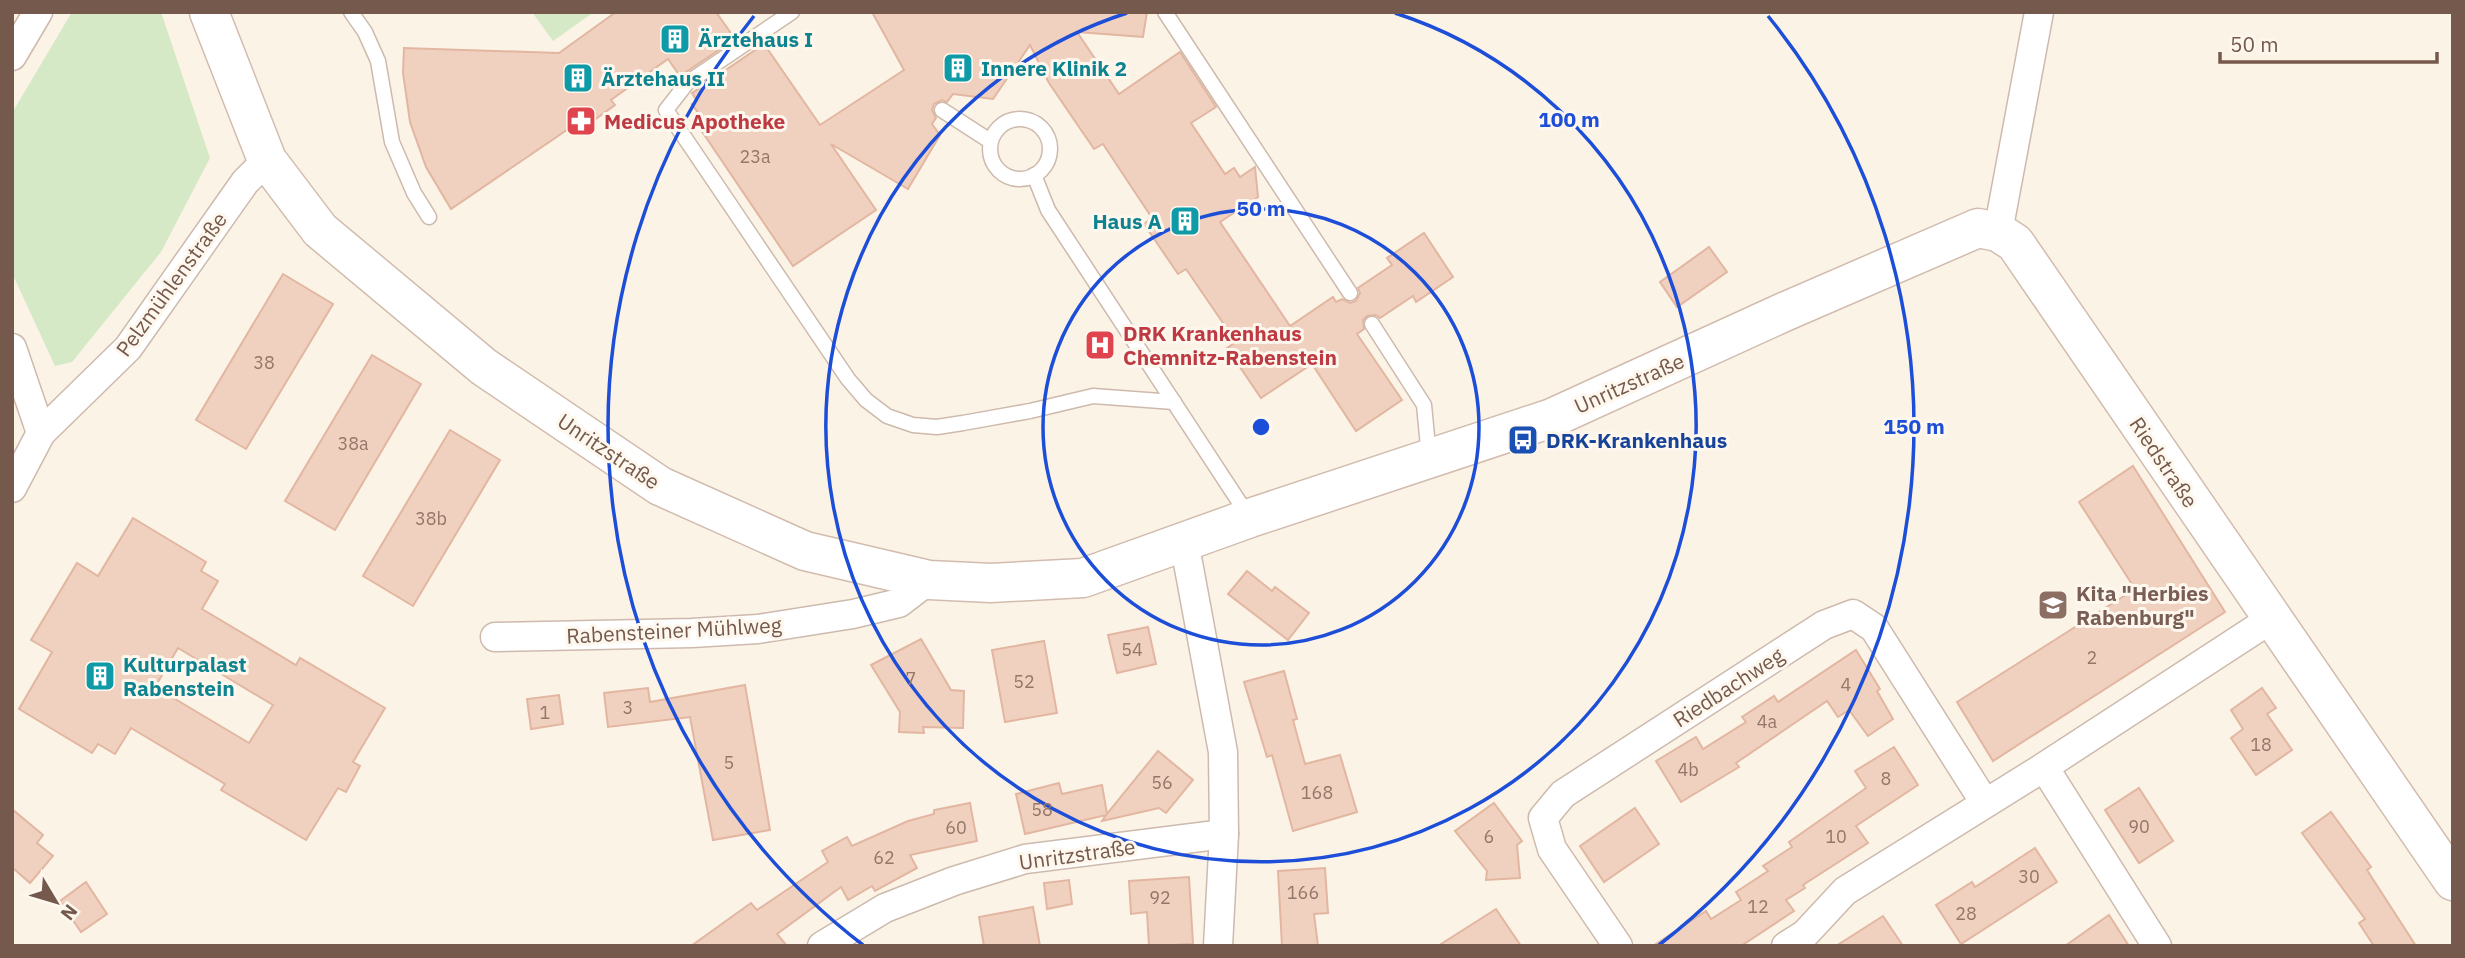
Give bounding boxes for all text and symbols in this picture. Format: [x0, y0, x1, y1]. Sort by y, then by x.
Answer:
scale bar [2220, 21, 2437, 65]
building icon: Ärztehaus I [658, 22, 692, 56]
place label: Ärztehaus I [698, 25, 813, 53]
text: 50 m [2230, 30, 2279, 58]
building icon: Innere Klinik 2 [941, 51, 975, 85]
place label: Innere Klinik 2 [981, 54, 1127, 82]
building icon: Ärztehaus II [561, 61, 595, 95]
place label: Ärztehaus II [601, 64, 725, 92]
pharmacy icon: Medicus Apotheke [564, 104, 598, 138]
text: 100 m [1538, 105, 1600, 133]
place label: Medicus Apotheke [604, 107, 785, 135]
house number: 23a [739, 145, 771, 168]
text: 50 m [1237, 194, 1285, 222]
building icon: Haus A [1168, 204, 1202, 238]
street label: Pelzmühlenstraße [109, 206, 233, 362]
place label: Haus A [1092, 207, 1162, 235]
place label: DRK Krankenhaus Chemnitz-Rabenstein [1123, 319, 1337, 371]
hospital icon: DRK Krankenhaus Chemnitz-Rabenstein [1083, 328, 1117, 362]
street label: Unritzstraße [1570, 346, 1688, 420]
house number: 38 [253, 351, 275, 374]
street label: Unritzstraße [552, 407, 666, 495]
street label: Riedstraße [2123, 411, 2205, 513]
text: 150 m [1883, 412, 1945, 440]
centre of rings [1249, 415, 1273, 439]
bus stop icon: DRK-Krankenhaus [1506, 423, 1540, 457]
place label: DRK-Krankenhaus [1546, 426, 1727, 454]
house number: 38a [337, 432, 369, 455]
house number: 38b [415, 507, 447, 530]
place label: Kita "Herbies Rabenburg" [2076, 579, 2209, 631]
school or university icon: Kita "Herbies Rabenburg" [2036, 588, 2070, 622]
street label: Rabensteiner Mühlweg [566, 610, 782, 650]
house number: 54 [1121, 638, 1143, 661]
street label: Riedbachweg [1667, 641, 1789, 733]
house number: 2 [2087, 646, 2097, 669]
place label: Kulturpalast Rabenstein [123, 650, 247, 702]
building icon: Kulturpalast Rabenstein [83, 659, 117, 693]
house number: 7 [906, 667, 916, 690]
house number: 52 [1013, 670, 1035, 693]
house number: 4 [1841, 673, 1852, 696]
house number: 3 [623, 696, 633, 719]
house number: 1 [540, 701, 550, 724]
house number: 4a [1757, 710, 1778, 733]
house number: 18 [2250, 733, 2272, 756]
house number: 5 [724, 751, 734, 774]
house number: 4b [1677, 758, 1699, 781]
house number: 8 [1881, 767, 1891, 790]
house number: 56 [1151, 771, 1173, 794]
house number: 168 [1301, 781, 1333, 804]
house number: 58 [1031, 798, 1053, 821]
house number: 90 [2128, 815, 2150, 838]
house number: 60 [945, 816, 967, 839]
house number: 6 [1484, 825, 1494, 848]
house number: 10 [1825, 825, 1847, 848]
street label: Unritzstraße [1017, 832, 1137, 876]
house number: 62 [873, 846, 895, 869]
house number: 30 [2018, 865, 2040, 888]
north arrow [21, 867, 91, 937]
house number: 166 [1287, 881, 1319, 904]
house number: 92 [1149, 886, 1171, 909]
house number: 12 [1747, 895, 1769, 918]
text: N [56, 900, 83, 925]
house number: 28 [1955, 902, 1977, 925]

